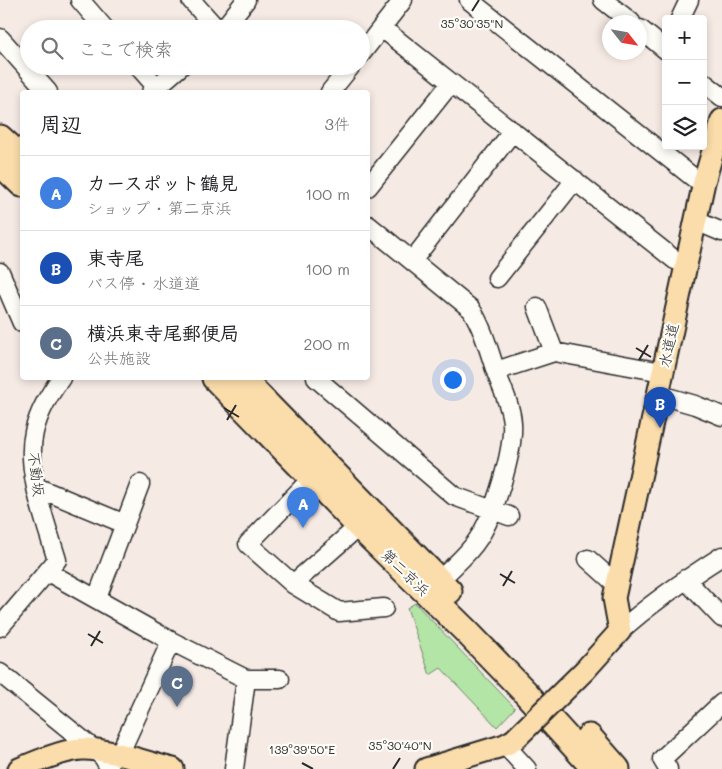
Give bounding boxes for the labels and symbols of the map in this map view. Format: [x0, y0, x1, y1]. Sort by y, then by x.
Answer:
text: 35°30'35"N [441, 15, 503, 31]
north arrow [602, 15, 647, 60]
street label: 水道道 [654, 321, 682, 369]
your location [440, 367, 466, 393]
pin: B [644, 387, 676, 428]
street label: 不動坂 [24, 450, 50, 498]
pin: A [287, 487, 319, 528]
street label: 第二京浜 [377, 544, 435, 600]
pin: C [161, 666, 193, 707]
text: 35°30'40"N [368, 737, 432, 753]
text: 139°39'50"E [269, 741, 335, 757]

